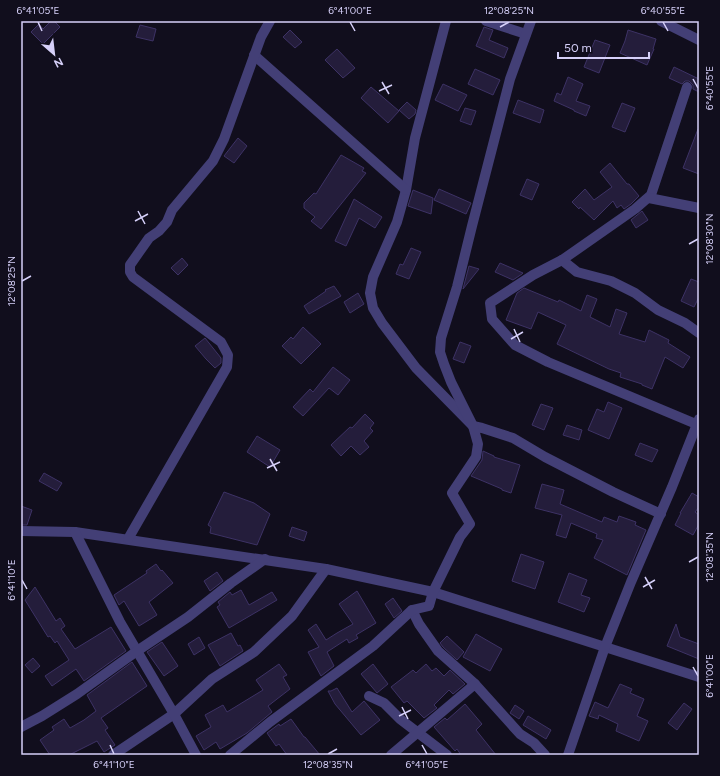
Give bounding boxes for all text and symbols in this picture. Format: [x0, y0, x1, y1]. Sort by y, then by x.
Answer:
text: 6°41'05"E [17, 4, 60, 17]
text: 6°41'00"E [328, 4, 372, 17]
text: 12°08'25"N [484, 4, 534, 17]
text: 6°40'55"E [641, 4, 685, 17]
north arrow [34, 34, 74, 74]
scale bar [558, 34, 649, 60]
text: 50 m [564, 41, 592, 55]
text: N [52, 55, 65, 70]
text: 6°40'55"E [703, 66, 716, 110]
text: 12°08'30"N [703, 214, 716, 264]
text: 12°08'25"N [5, 256, 18, 306]
text: 12°08'35"N [703, 532, 716, 582]
text: 6°41'10"E [5, 559, 18, 601]
text: 6°41'00"E [703, 654, 716, 698]
text: 6°41'10"E [93, 758, 135, 771]
text: 12°08'35"N [303, 758, 353, 771]
text: 6°41'05"E [406, 758, 449, 771]

